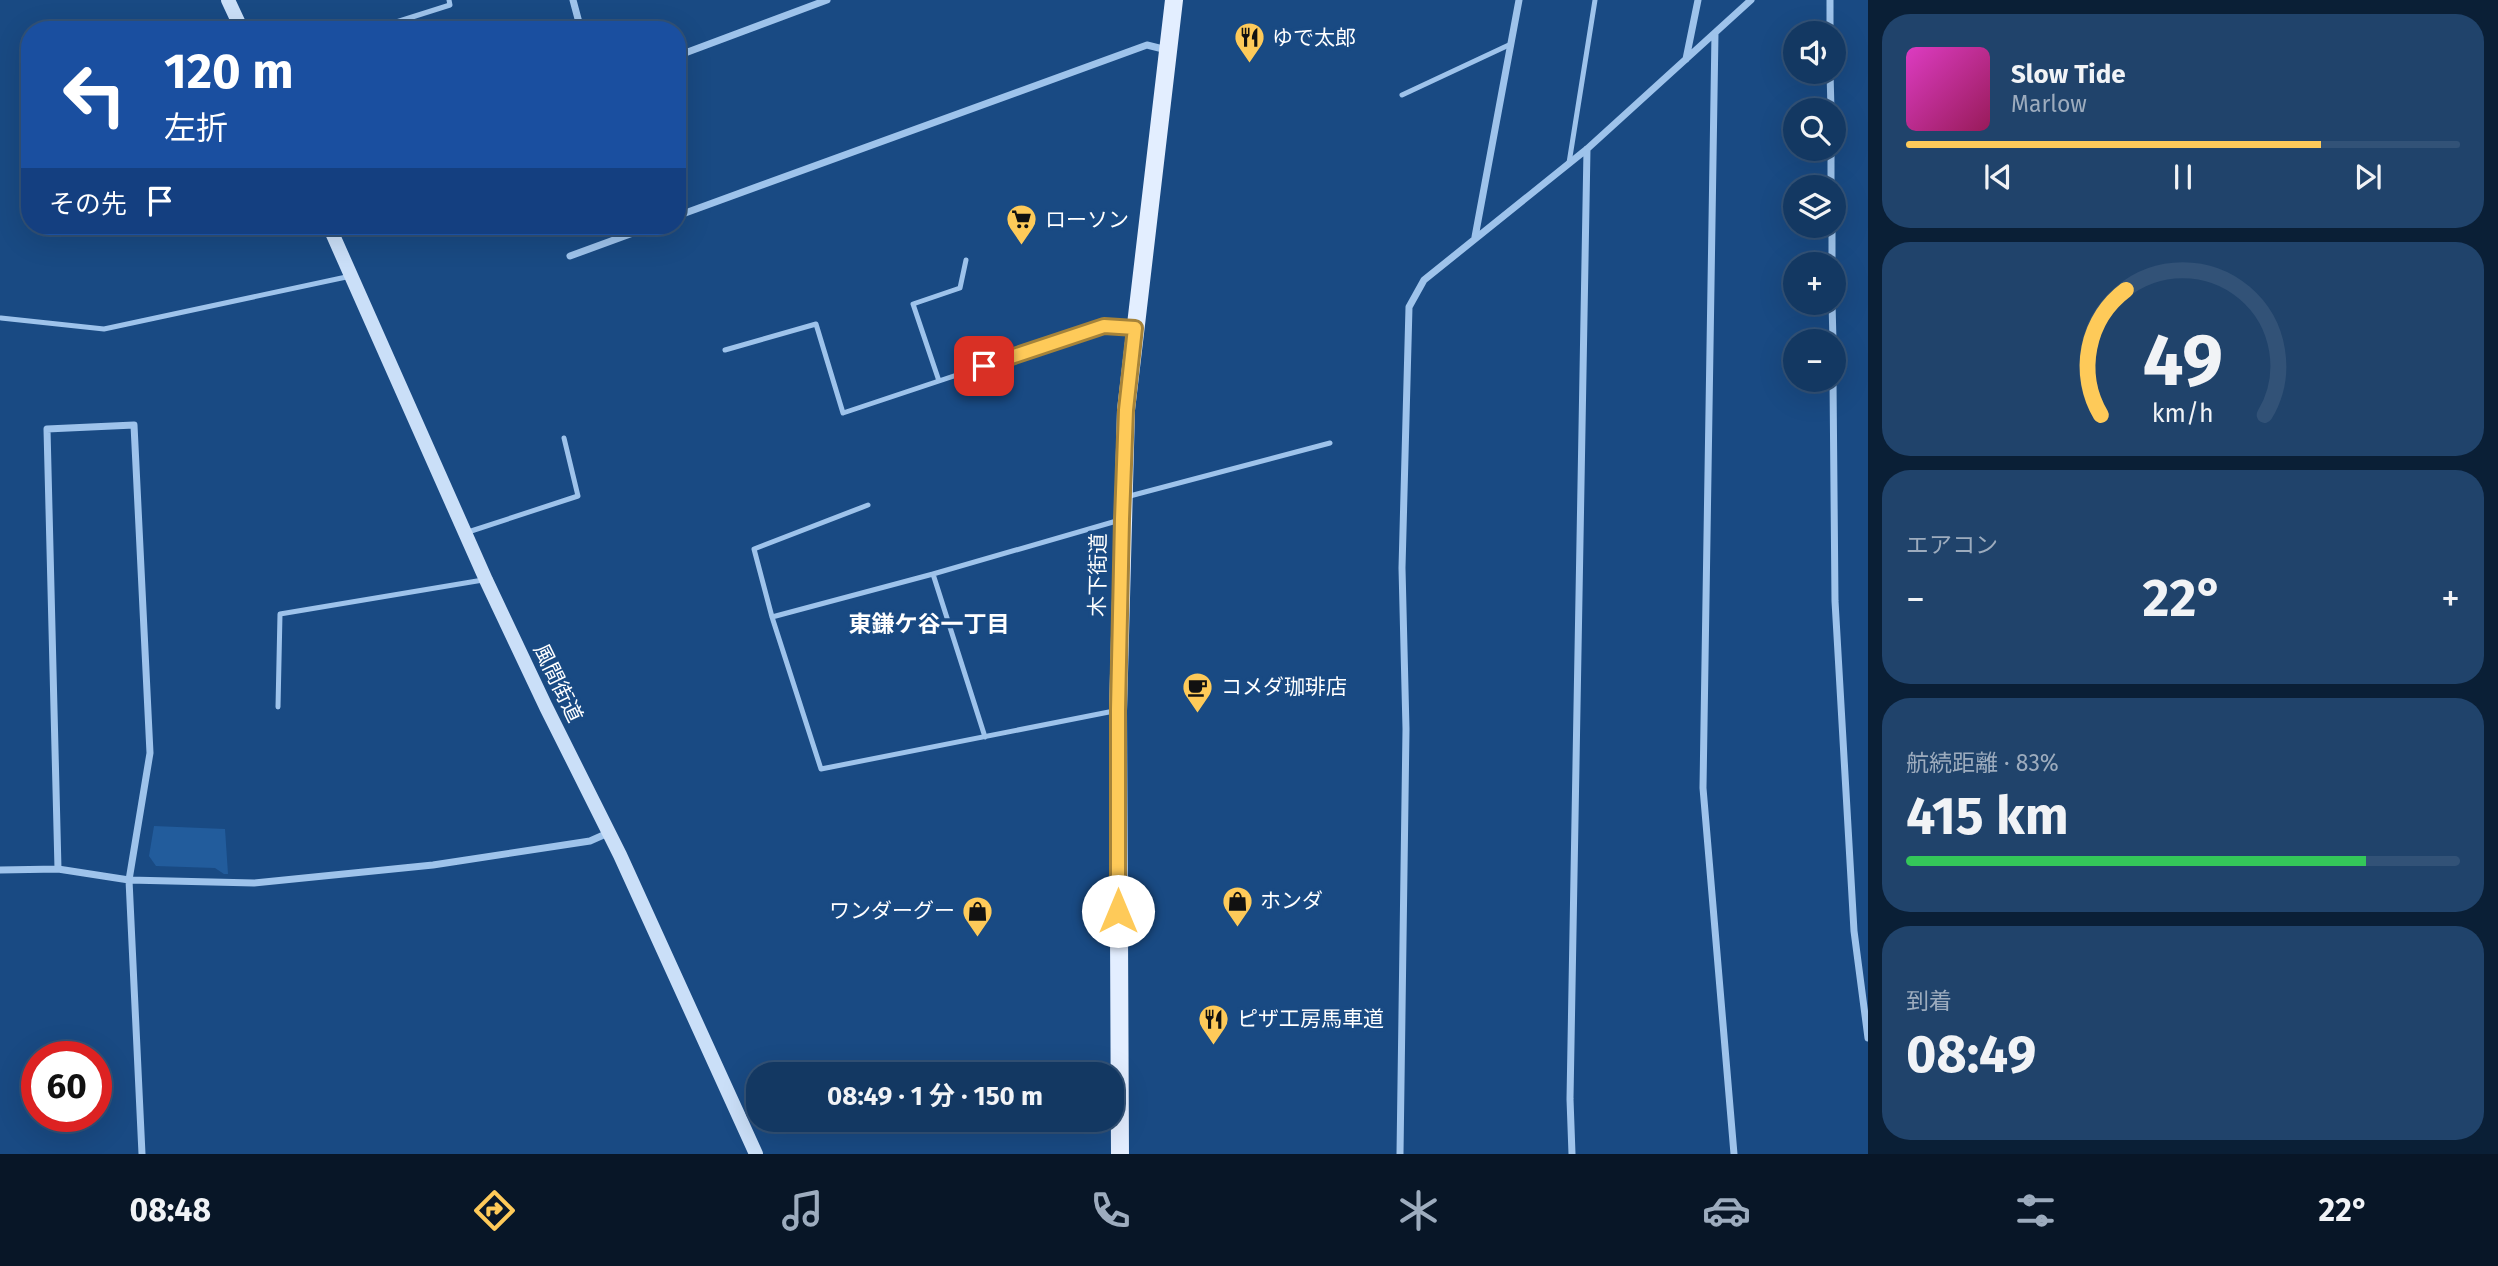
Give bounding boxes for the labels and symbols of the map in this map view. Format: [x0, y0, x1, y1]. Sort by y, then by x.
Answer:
restaurant icon: ゆで太郎 [1232, 21, 1266, 65]
place label: ゆで太郎 [1272, 25, 1356, 51]
supermarket icon: ローソン [1005, 203, 1039, 247]
place label: ローソン [1045, 207, 1129, 233]
pin [954, 336, 1014, 396]
street label: 木下街道 [1084, 533, 1112, 617]
district label: 東鎌ケ谷一丁目 [849, 610, 1010, 638]
street label: 風間街道 [528, 640, 588, 726]
cafe icon: コメダ珈琲店 [1181, 670, 1215, 714]
place label: コメダ珈琲店 [1221, 674, 1347, 700]
position arrow [1081, 874, 1155, 948]
shop icon: ホンダ [1220, 884, 1254, 928]
place label: ホンダ [1260, 888, 1323, 914]
shop icon: ワンダーグー [961, 894, 995, 938]
place label: ワンダーグー [829, 898, 955, 924]
restaurant icon: ピザ工房馬車道 [1197, 1002, 1231, 1046]
place label: ピザ工房馬車道 [1237, 1006, 1384, 1032]
speed limit sign: 60 [21, 1041, 112, 1132]

